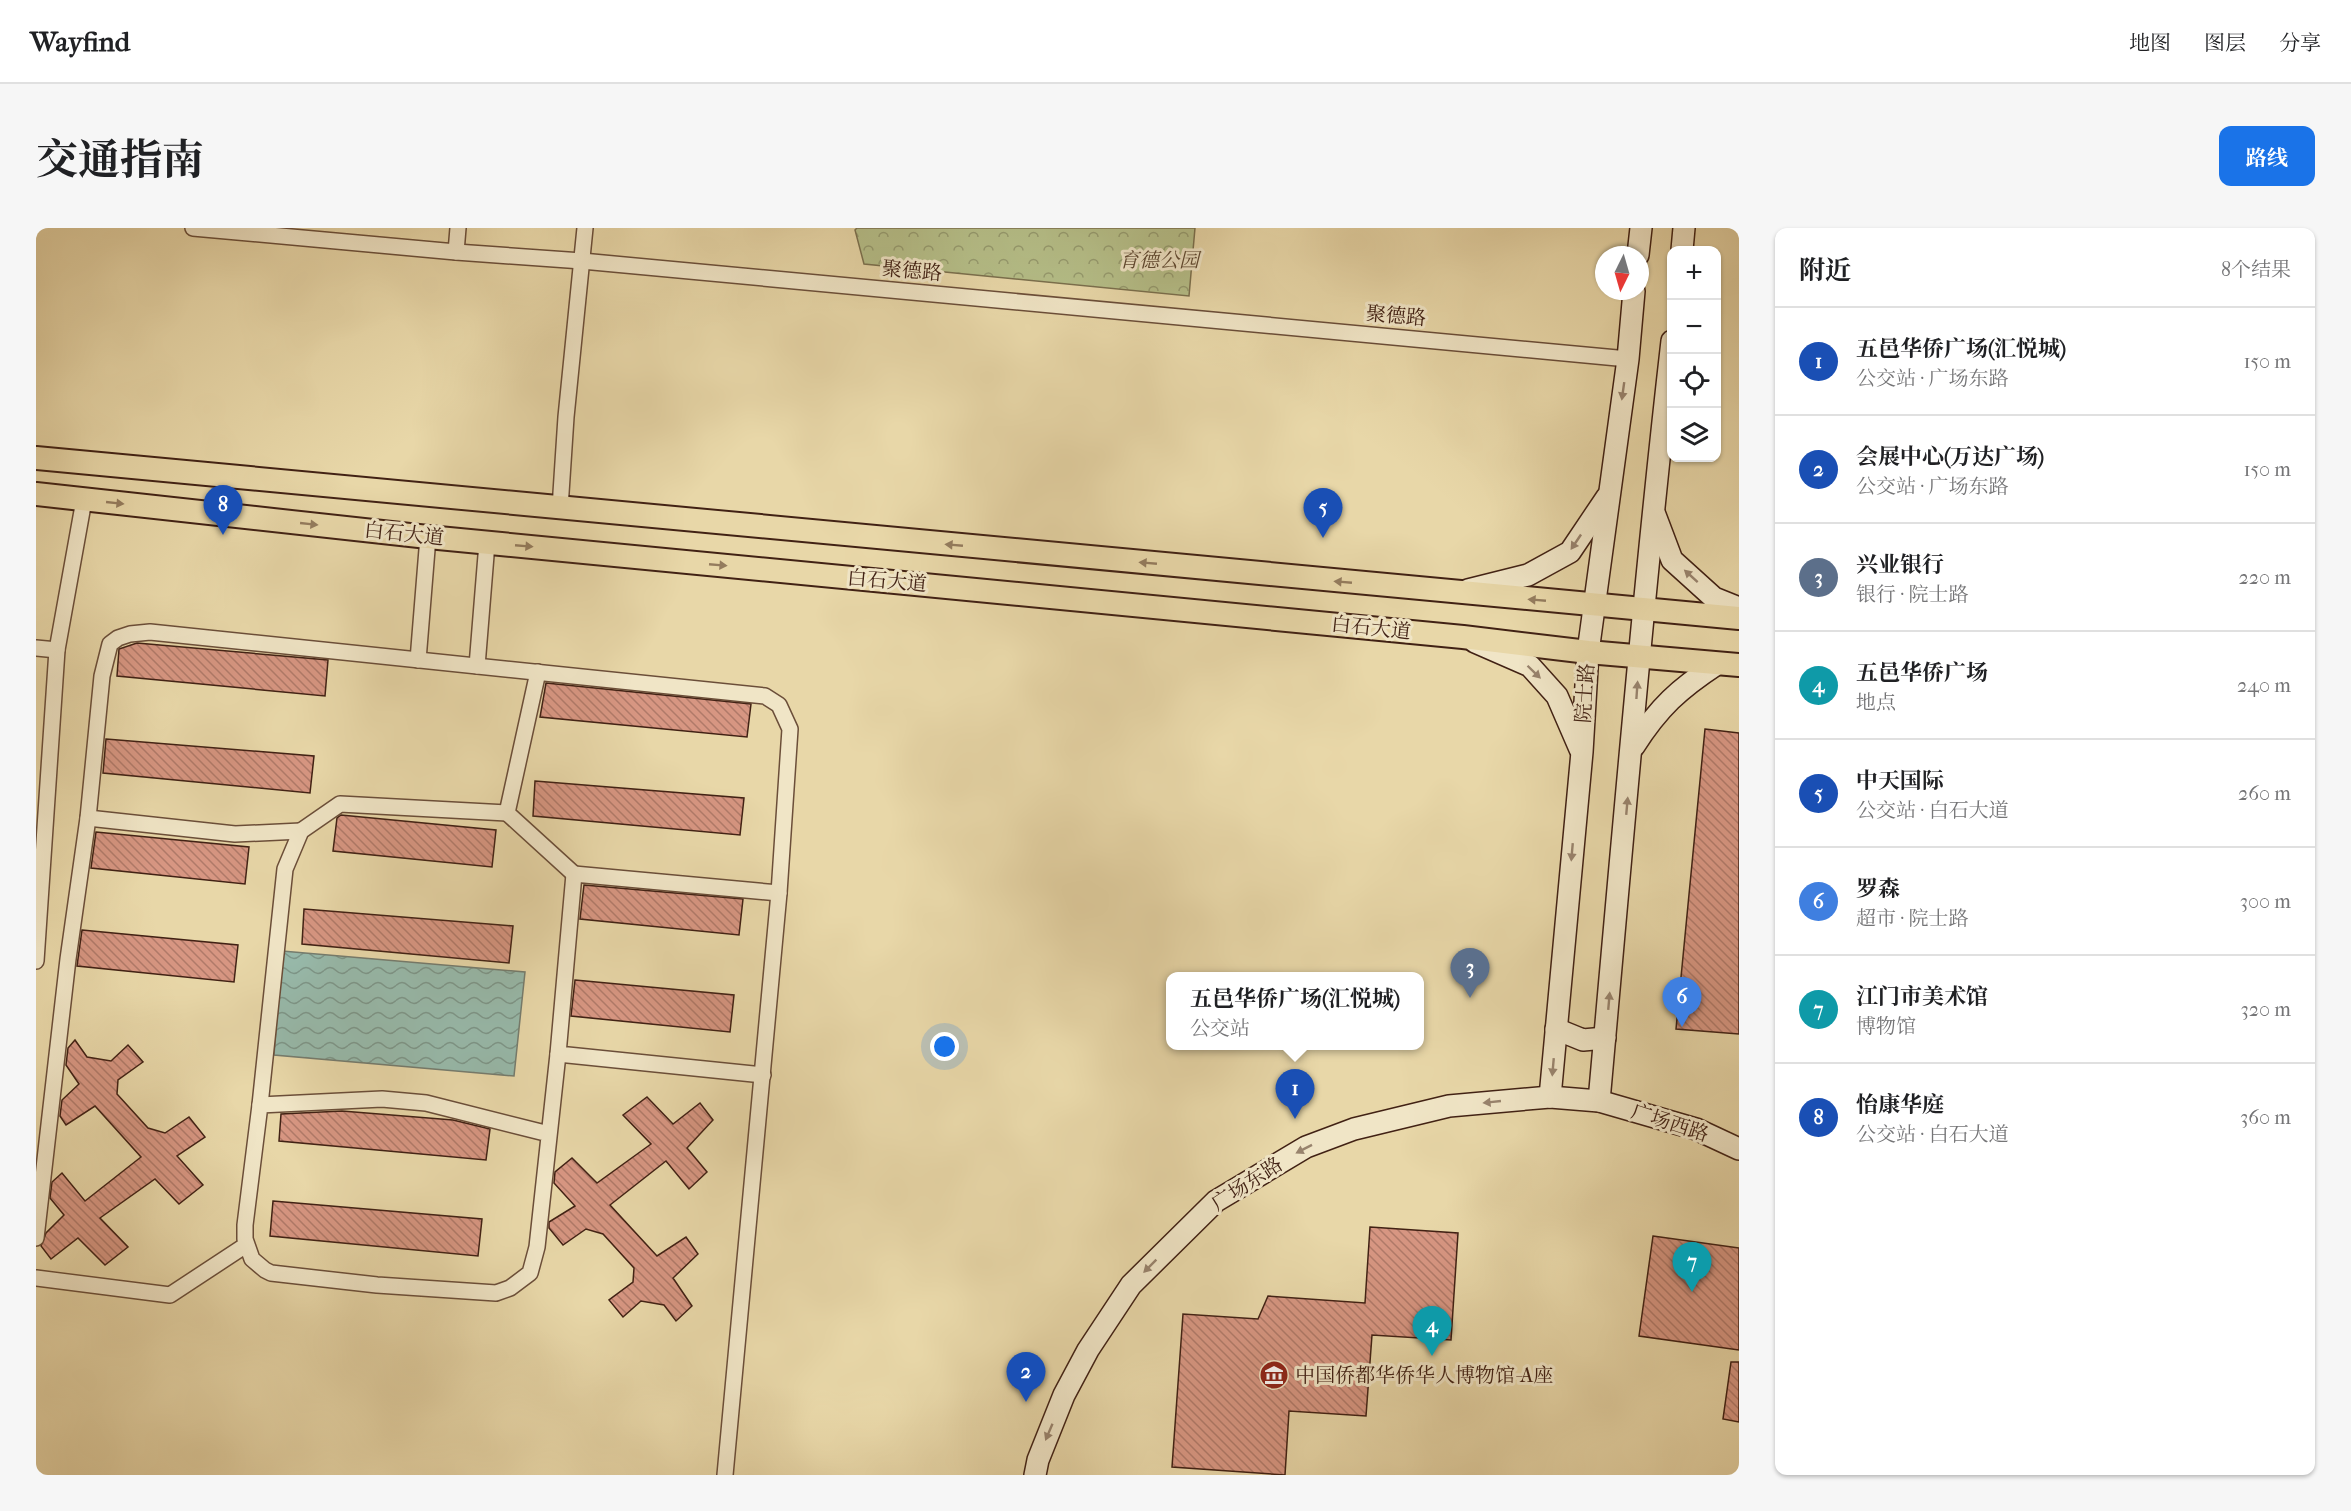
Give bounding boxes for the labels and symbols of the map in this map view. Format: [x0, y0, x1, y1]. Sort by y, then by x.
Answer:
north arrow [1595, 246, 1649, 300]
park label: 育德公园 [1119, 249, 1202, 272]
street label: 聚德路 [881, 257, 943, 285]
street label: 聚德路 [1365, 302, 1427, 330]
one-way arrow [1619, 381, 1628, 400]
pin: 8 [204, 486, 243, 535]
pin: 5 [1304, 488, 1342, 538]
one-way arrow [106, 498, 125, 508]
street label: 白石大道 [363, 518, 445, 550]
one-way arrow [299, 519, 318, 529]
one-way arrow [1570, 534, 1582, 550]
one-way arrow [945, 540, 964, 550]
one-way arrow [514, 541, 533, 551]
one-way arrow [1139, 558, 1158, 568]
one-way arrow [708, 560, 727, 570]
street label: 白石大道 [846, 566, 928, 596]
one-way arrow [1684, 570, 1698, 584]
one-way arrow [1333, 577, 1352, 587]
one-way arrow [1527, 595, 1546, 605]
street label: 白石大道 [1330, 612, 1412, 644]
street label: 院士路 [1571, 662, 1599, 724]
one-way arrow [1527, 665, 1542, 679]
one-way arrow [1632, 681, 1642, 700]
one-way arrow [1622, 797, 1632, 816]
one-way arrow [1567, 843, 1577, 862]
pin: 3 [1450, 948, 1490, 998]
pin: 6 [1662, 978, 1702, 1027]
one-way arrow [1604, 991, 1614, 1010]
your location [930, 1032, 959, 1061]
one-way arrow [1548, 1058, 1558, 1077]
pin: 1 [1276, 1070, 1314, 1119]
one-way arrow [1482, 1097, 1501, 1107]
street label: 广场西路 [1628, 1100, 1712, 1146]
one-way arrow [1295, 1144, 1313, 1154]
street label: 广场东路 [1207, 1153, 1287, 1215]
pin: 7 [1672, 1242, 1712, 1292]
one-way arrow [1143, 1259, 1157, 1273]
pin: 4 [1412, 1306, 1452, 1356]
pin: 2 [1006, 1352, 1046, 1402]
museum icon: 中国侨都华侨华人博物馆-A座 [1258, 1359, 1290, 1391]
place label: 中国侨都华侨华人博物馆-A座 [1295, 1364, 1553, 1387]
one-way arrow [1044, 1423, 1054, 1441]

